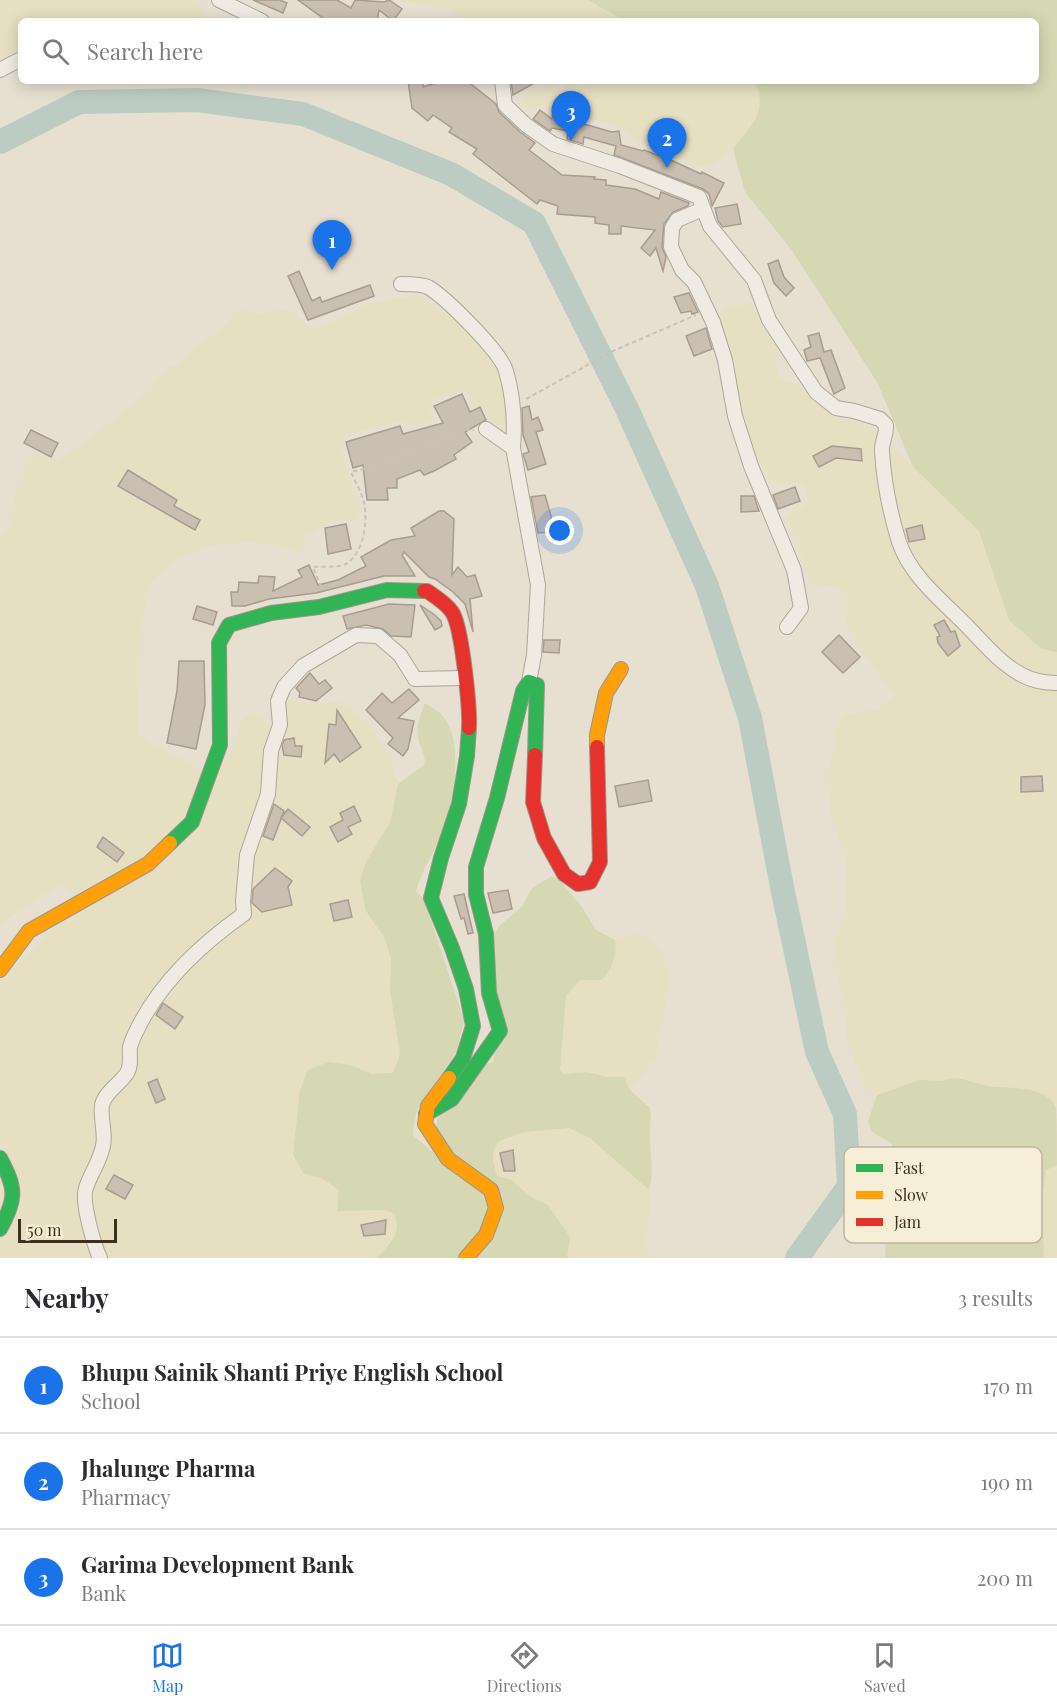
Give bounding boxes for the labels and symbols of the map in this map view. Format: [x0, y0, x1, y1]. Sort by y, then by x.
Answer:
pin: 3 [552, 92, 590, 141]
pin: 2 [648, 118, 686, 168]
pin: 1 [312, 220, 352, 270]
your location [545, 516, 574, 545]
legend [844, 1147, 1042, 1243]
text: Fast [894, 1157, 924, 1178]
text: Slow [894, 1184, 929, 1205]
text: Jam [893, 1211, 921, 1232]
scale bar [18, 1216, 117, 1244]

